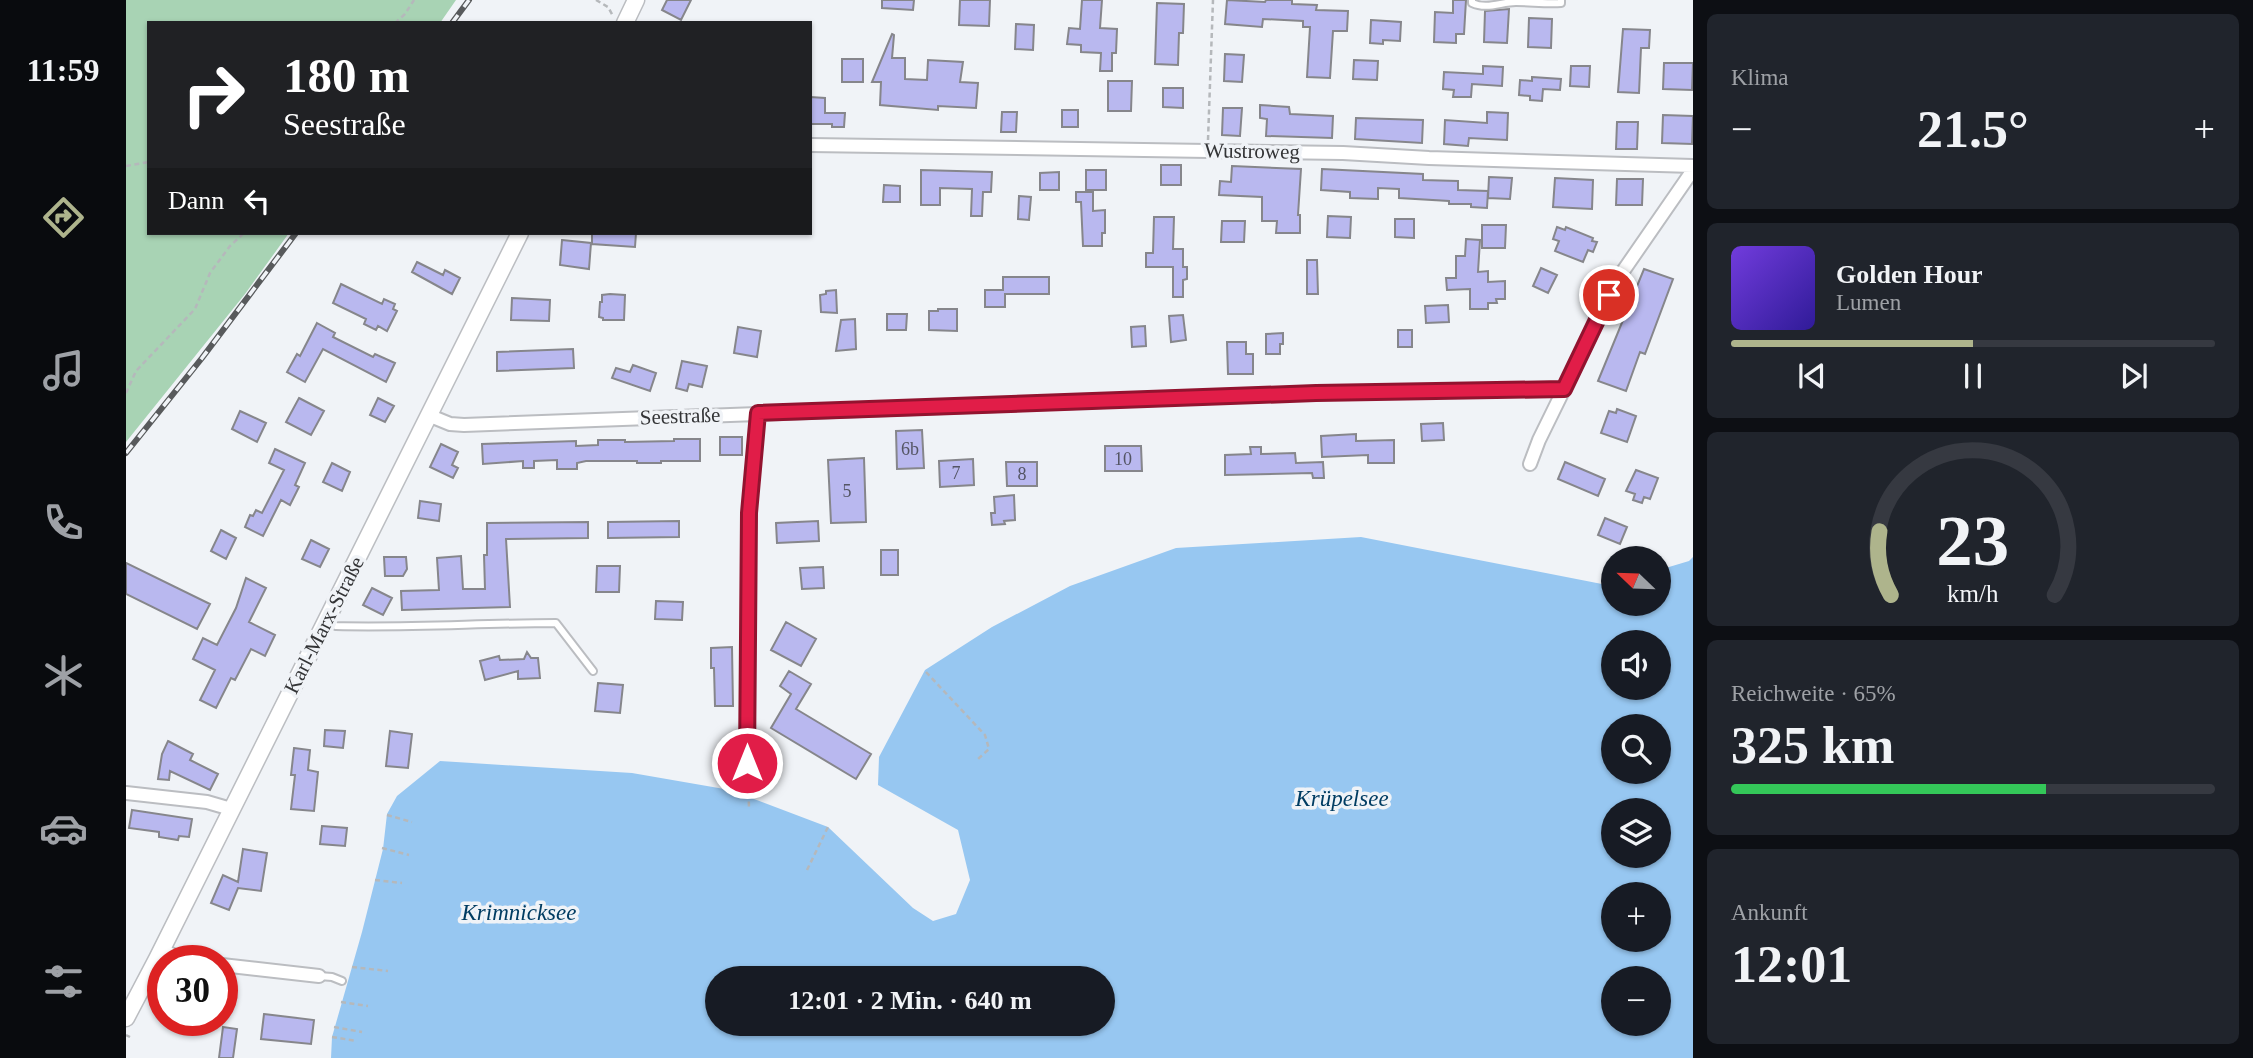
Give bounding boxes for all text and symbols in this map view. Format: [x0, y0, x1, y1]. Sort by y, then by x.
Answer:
text: 180 m [283, 48, 410, 103]
icon: right [168, 49, 259, 140]
text: 11:59 [27, 52, 99, 88]
text: Klima [1731, 65, 1789, 90]
text: 21.5° [1917, 101, 2029, 158]
text: Seestraße [283, 106, 406, 142]
text: − [1731, 108, 1752, 150]
text: + [2194, 108, 2215, 150]
street label: Wustroweg [1204, 138, 1301, 164]
icon: left [238, 182, 276, 220]
text: Dann [168, 186, 224, 215]
icon: directions [39, 193, 88, 242]
text: Golden Hour [1836, 260, 1983, 289]
pin [1579, 265, 1639, 325]
icon: arrive [1590, 276, 1628, 314]
text: Lumen [1836, 290, 1901, 315]
icon: music [39, 346, 88, 395]
icon: previous [1793, 357, 1831, 395]
icon: pause [1954, 357, 1992, 395]
icon: next [2115, 357, 2153, 395]
street label: Seestraße [639, 403, 721, 429]
house number: 6b [901, 439, 919, 459]
house number: 10 [1114, 449, 1132, 469]
house number: 7 [952, 463, 961, 483]
house number: 8 [1018, 464, 1027, 484]
house number: 5 [843, 481, 852, 501]
icon: phone [39, 498, 88, 547]
text: 23 [1937, 500, 2009, 581]
north arrow [1601, 546, 1671, 616]
map controls [1601, 546, 1671, 1036]
street label: Karl-Marx-Straße [279, 553, 369, 697]
text: km/h [1947, 580, 1999, 607]
button: sound [1601, 630, 1671, 700]
icon: climate [39, 651, 88, 700]
text: Reichweite · 65% [1731, 681, 1896, 706]
button: search [1601, 714, 1671, 784]
text: 325 km [1731, 717, 1894, 774]
position arrow [710, 726, 784, 800]
water label: Krüpelsee [1294, 786, 1389, 811]
button: layers [1601, 798, 1671, 868]
icon: car [39, 804, 88, 853]
button: + [1601, 882, 1671, 952]
water label: Krimnicksee [461, 900, 576, 925]
text: Ankunft [1731, 900, 1808, 925]
text: 12:01 [1731, 936, 1852, 993]
speed limit sign: 30 [147, 945, 238, 1036]
icon: filters [39, 957, 88, 1006]
button: − [1601, 966, 1671, 1036]
text: 12:01 · 2 Min. · 640 m [788, 986, 1032, 1015]

